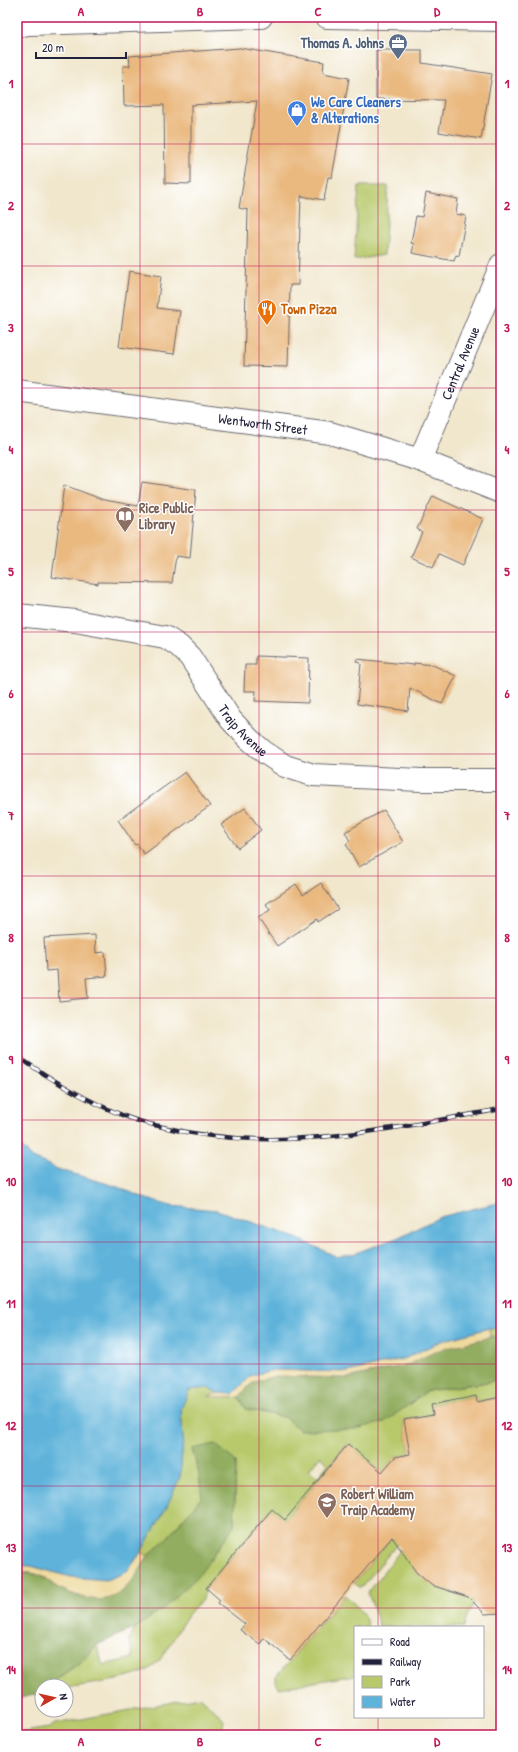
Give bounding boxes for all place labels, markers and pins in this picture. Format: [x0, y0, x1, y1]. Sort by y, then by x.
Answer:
office icon: Thomas A. Johns [387, 32, 409, 60]
place label: Thomas A. Johns [300, 33, 385, 52]
place label: We Care Cleaners & Alterations [311, 92, 402, 127]
shop icon: We Care Cleaners & Alterations [286, 99, 308, 127]
restaurant icon: Town Pizza [256, 298, 278, 326]
place label: Town Pizza [280, 299, 337, 318]
place label: Rice Public Library [139, 498, 194, 535]
library icon: Rice Public Library [114, 505, 136, 533]
place label: Robert William Traip Academy [340, 1484, 415, 1521]
school or university icon: Robert William Traip Academy [316, 1491, 338, 1519]

